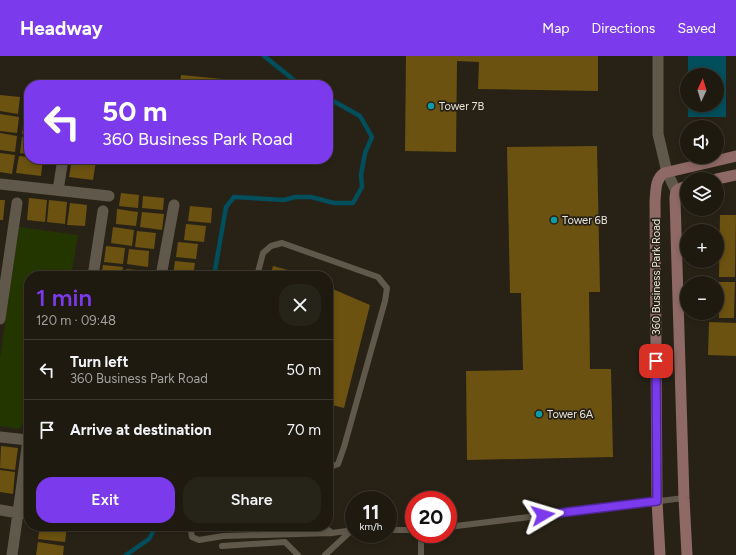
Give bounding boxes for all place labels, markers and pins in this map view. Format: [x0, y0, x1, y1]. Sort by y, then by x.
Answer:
place label: Tower 7B [439, 100, 484, 113]
marker: Tower 7B [426, 101, 436, 111]
place label: Tower 6B [562, 214, 608, 227]
marker: Tower 6B [549, 215, 559, 225]
pin [639, 344, 673, 378]
place label: Tower 6A [547, 408, 594, 421]
marker: Tower 6A [534, 409, 544, 419]

